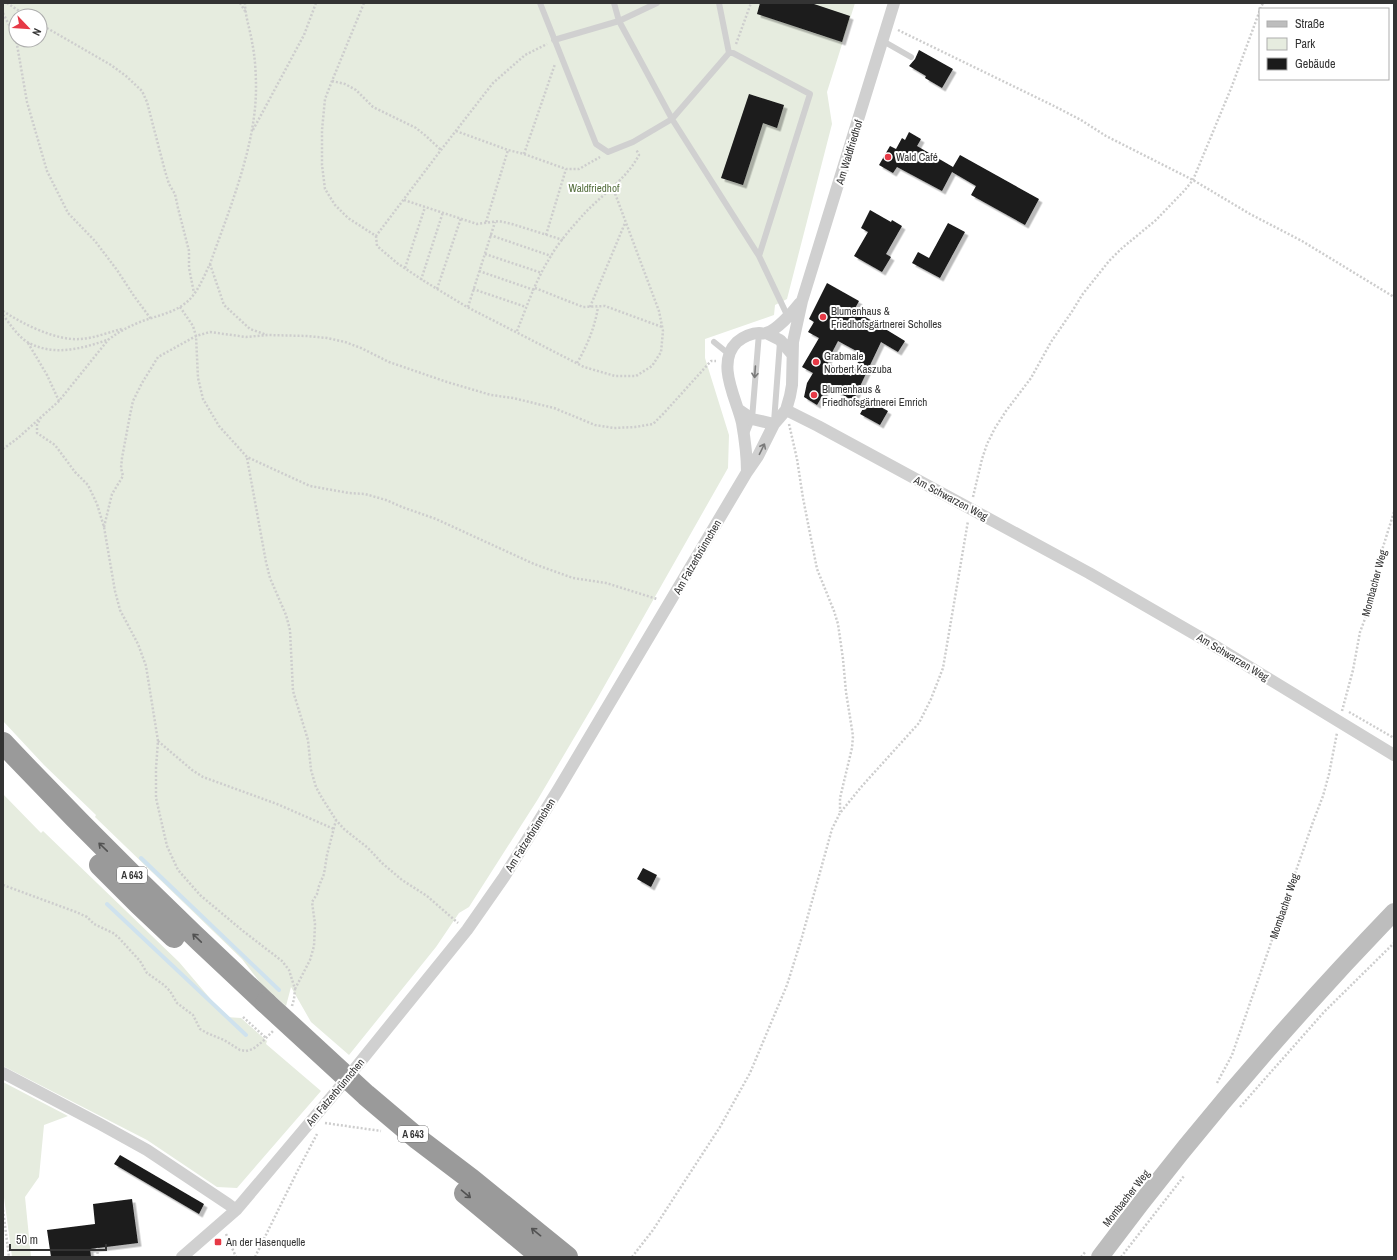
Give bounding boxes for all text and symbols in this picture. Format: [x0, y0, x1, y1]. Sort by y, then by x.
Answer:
north arrow [8, 8, 48, 48]
legend [1259, 8, 1389, 80]
text: Straße [1295, 16, 1325, 32]
text: N [29, 26, 45, 38]
text: Park [1295, 36, 1315, 52]
text: Gebäude [1295, 56, 1336, 72]
street label: Am Waldfriedhof [832, 118, 866, 187]
place label: Wald Café [896, 150, 938, 164]
marker: Wald Café [883, 152, 893, 162]
park label: Waldfriedhof [569, 181, 620, 195]
place label: Blumenhaus & Friedhofsgärtnerei Scholles [831, 304, 942, 331]
marker: Blumenhaus & Friedhofsgärtnerei Scholles [818, 312, 828, 322]
place label: Grabmale Norbert Kaszuba [824, 349, 892, 376]
marker: Grabmale Norbert Kaszuba [811, 357, 821, 367]
one-way arrow [752, 365, 759, 378]
place label: Blumenhaus & Friedhofsgärtnerei Emrich [822, 382, 927, 409]
marker: Blumenhaus & Friedhofsgärtnerei Emrich [809, 390, 819, 400]
one-way arrow [759, 443, 766, 455]
street label: Am Schwarzen Weg [911, 472, 990, 523]
street label: Am Fatzerbrünnchen [669, 517, 724, 598]
street label: Mombacher Weg [1358, 548, 1390, 618]
street label: Am Schwarzen Weg [1194, 629, 1272, 684]
street label: Am Fatzerbrünnchen [501, 796, 558, 875]
one-way arrow [98, 843, 108, 852]
road number: A 643 [117, 867, 147, 883]
street label: Mombacher Weg [1266, 871, 1302, 941]
one-way arrow [192, 933, 202, 943]
street label: Am Fatzerbrünnchen [302, 1055, 367, 1129]
road number: A 643 [398, 1126, 428, 1142]
street label: Mombacher Weg [1099, 1167, 1153, 1229]
one-way arrow [461, 1190, 471, 1199]
scale bar [10, 1226, 106, 1252]
one-way arrow [531, 1228, 542, 1237]
text: 50 m [16, 1232, 38, 1248]
place label: An der Hasenquelle [225, 1235, 305, 1249]
marker: An der Hasenquelle [213, 1237, 223, 1247]

